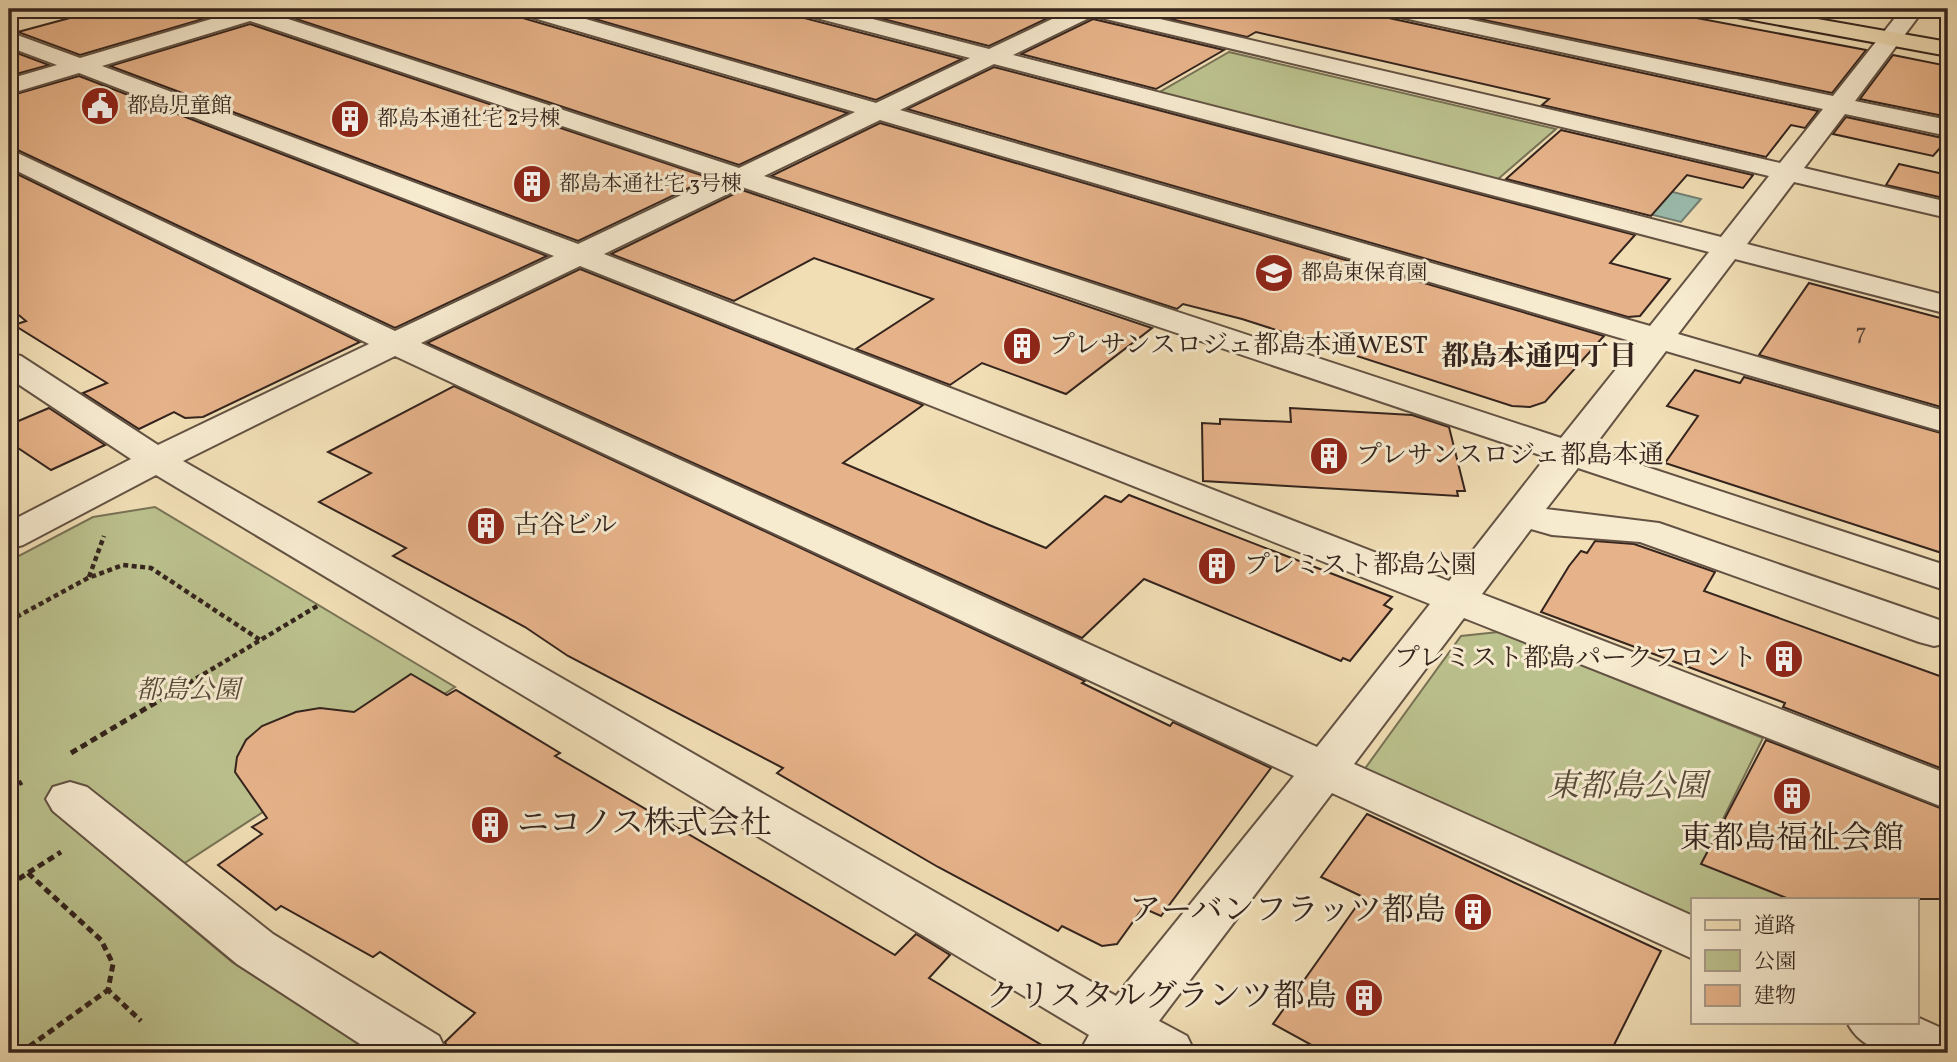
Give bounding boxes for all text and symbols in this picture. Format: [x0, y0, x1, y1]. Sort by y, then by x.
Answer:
public building icon: 都島児童館 [79, 85, 121, 127]
place label: 都島児童館 [127, 92, 232, 121]
building icon: 都島本通社宅 2号棟 [329, 98, 371, 140]
place label: 都島本通社宅 2号棟 [377, 105, 560, 134]
building icon: 都島本通社宅 3号棟 [511, 163, 553, 205]
place label: 都島本通社宅 3号棟 [559, 170, 742, 199]
school or university icon: 都島東保育園 [1253, 252, 1295, 294]
place label: 都島東保育園 [1301, 259, 1427, 288]
house number: 7 [1855, 318, 1867, 350]
building icon: プレサンスロジェ都島本通WEST [1001, 325, 1043, 367]
place label: プレサンスロジェ都島本通WEST [1049, 328, 1428, 364]
district label: 都島本通四丁目 [1441, 338, 1637, 377]
building icon: プレサンスロジェ都島本通 [1308, 435, 1350, 477]
place label: プレサンスロジェ都島本通 [1356, 438, 1664, 474]
building icon: 古谷ビル [465, 505, 507, 547]
place label: 古谷ビル [513, 508, 617, 544]
building icon: プレミスト都島公園 [1196, 545, 1238, 587]
place label: プレミスト都島公園 [1244, 548, 1477, 584]
building icon: プレミスト都島パークフロント [1763, 638, 1805, 680]
place label: プレミスト都島パークフロント [1394, 641, 1757, 677]
park label: 都島公園 [136, 673, 244, 709]
park label: 東都島公園 [1547, 766, 1712, 810]
building icon: 東都島福祉会館 [1771, 775, 1813, 817]
place label: ニコノス株式会社 [517, 803, 772, 847]
building icon: ニコノス株式会社 [469, 804, 511, 846]
place label: 東都島福祉会館 [1680, 818, 1904, 862]
place label: アーバンフラッツ都島 [1129, 890, 1446, 934]
building icon: アーバンフラッツ都島 [1452, 891, 1494, 933]
legend [1691, 898, 1918, 1024]
text: 道路 [1754, 912, 1796, 941]
text: 公園 [1754, 948, 1796, 977]
place label: クリスタルグランツ都島 [986, 976, 1337, 1020]
building icon: クリスタルグランツ都島 [1343, 977, 1385, 1019]
text: 建物 [1754, 982, 1796, 1011]

